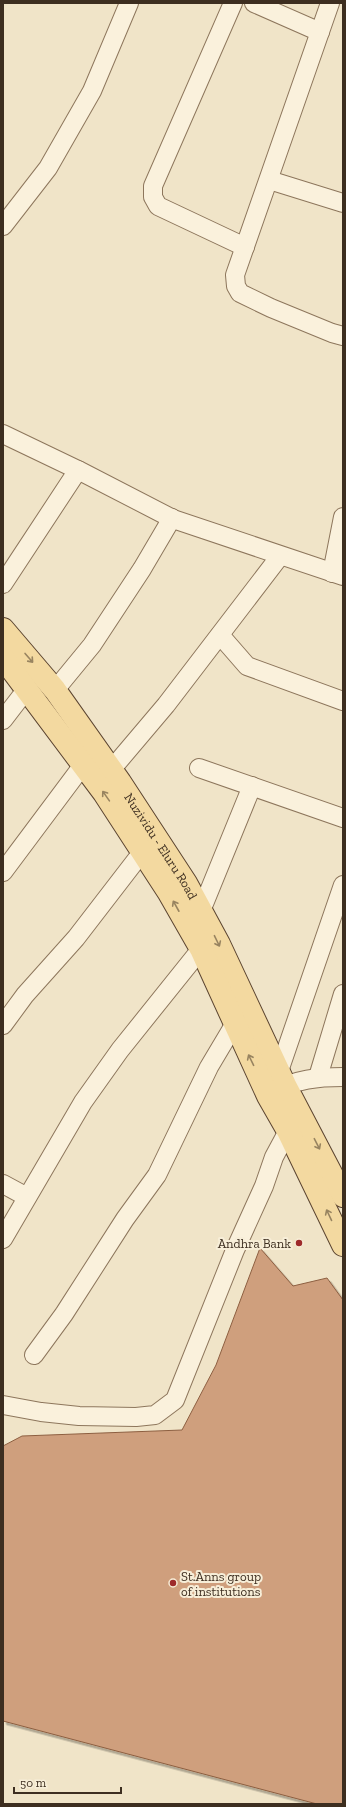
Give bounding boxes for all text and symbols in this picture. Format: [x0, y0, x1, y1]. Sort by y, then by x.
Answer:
one-way arrow [24, 653, 33, 664]
street label: Nuzividu - Eluru Road [121, 790, 200, 902]
one-way arrow [102, 791, 110, 802]
one-way arrow [172, 900, 180, 912]
one-way arrow [214, 935, 221, 947]
one-way arrow [247, 1055, 254, 1067]
one-way arrow [314, 1138, 321, 1150]
one-way arrow [325, 1209, 332, 1221]
place label: Andhra Bank [218, 1236, 291, 1251]
marker: Andhra Bank [294, 1238, 304, 1248]
place label: St.Anns group of institutions [181, 1569, 261, 1599]
marker: St.Anns group of institutions [168, 1578, 178, 1588]
scale bar [14, 1769, 121, 1795]
text: 50 m [20, 1776, 47, 1790]

